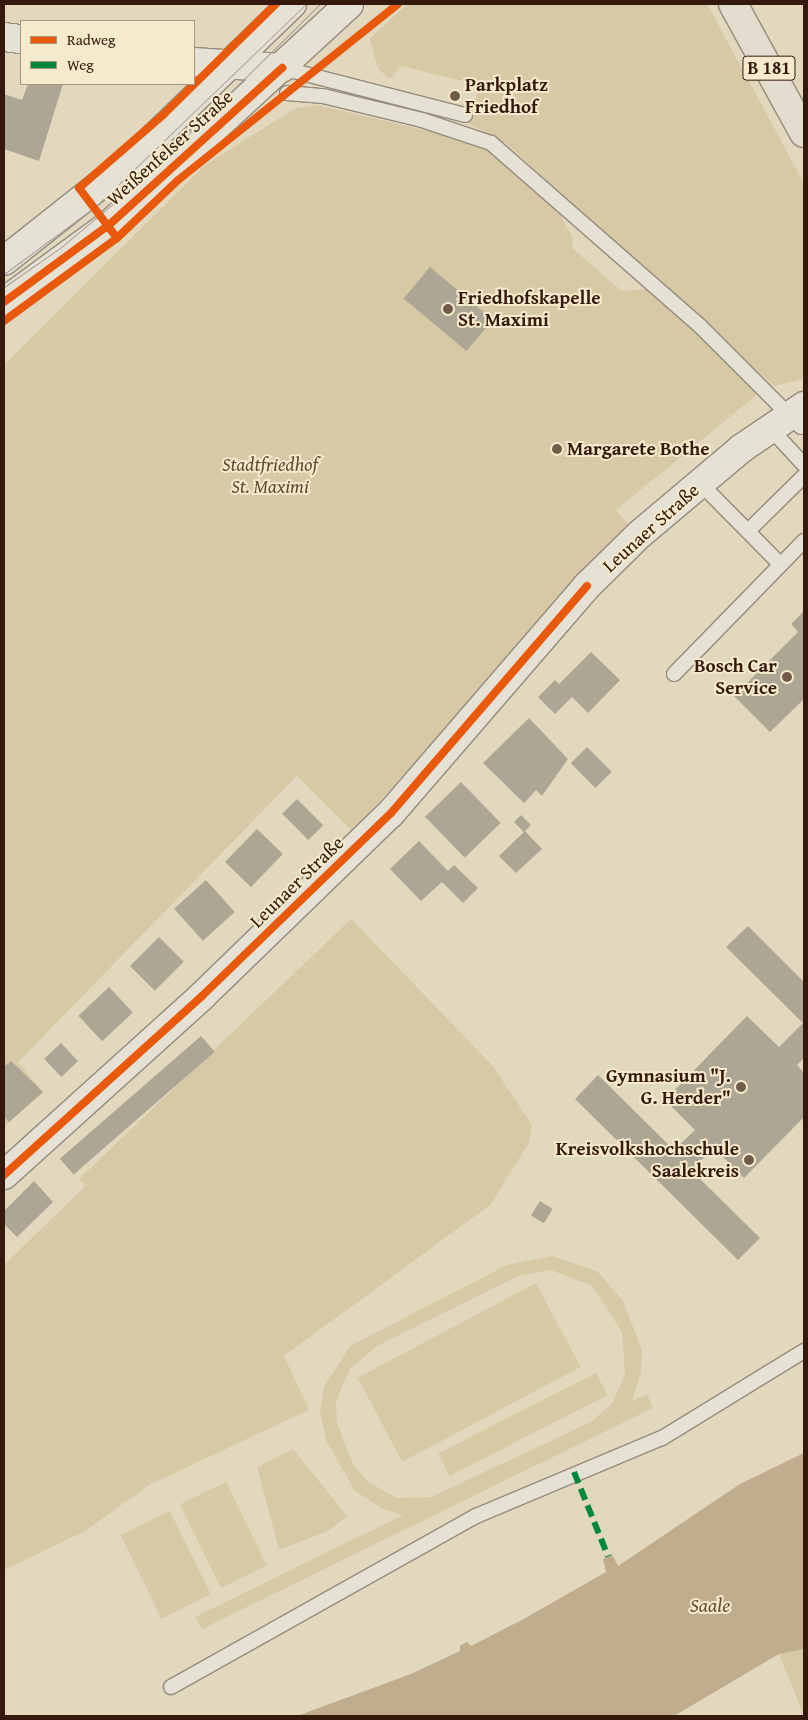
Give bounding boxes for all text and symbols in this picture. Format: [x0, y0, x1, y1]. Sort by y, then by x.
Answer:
legend [20, 20, 195, 85]
text: Radweg [67, 29, 116, 50]
road number: B 181 [742, 52, 796, 84]
text: Weg [67, 54, 94, 75]
place label: Parkplatz Friedhof [465, 74, 548, 118]
street label: Weißenfelser Straße [102, 85, 238, 211]
marker: Parkplatz Friedhof [449, 90, 461, 102]
place label: Friedhofskapelle St. Maximi [458, 287, 601, 331]
marker: Friedhofskapelle St. Maximi [442, 303, 454, 315]
place label: Margarete Bothe [567, 438, 710, 460]
marker: Margarete Bothe [551, 443, 563, 455]
park label: Stadtfriedhof St. Maximi [222, 454, 318, 498]
street label: Leunaer Straße [598, 479, 704, 577]
place label: Bosch Car Service [694, 655, 777, 699]
marker: Bosch Car Service [781, 671, 793, 683]
street label: Leunaer Straße [245, 832, 349, 932]
place label: Gymnasium "J. G. Herder" [606, 1065, 731, 1109]
marker: Gymnasium "J. G. Herder" [735, 1081, 747, 1093]
place label: Kreisvolkshochschule Saalekreis [556, 1138, 739, 1182]
marker: Kreisvolkshochschule Saalekreis [743, 1154, 755, 1166]
water label: Saale [690, 1592, 730, 1616]

